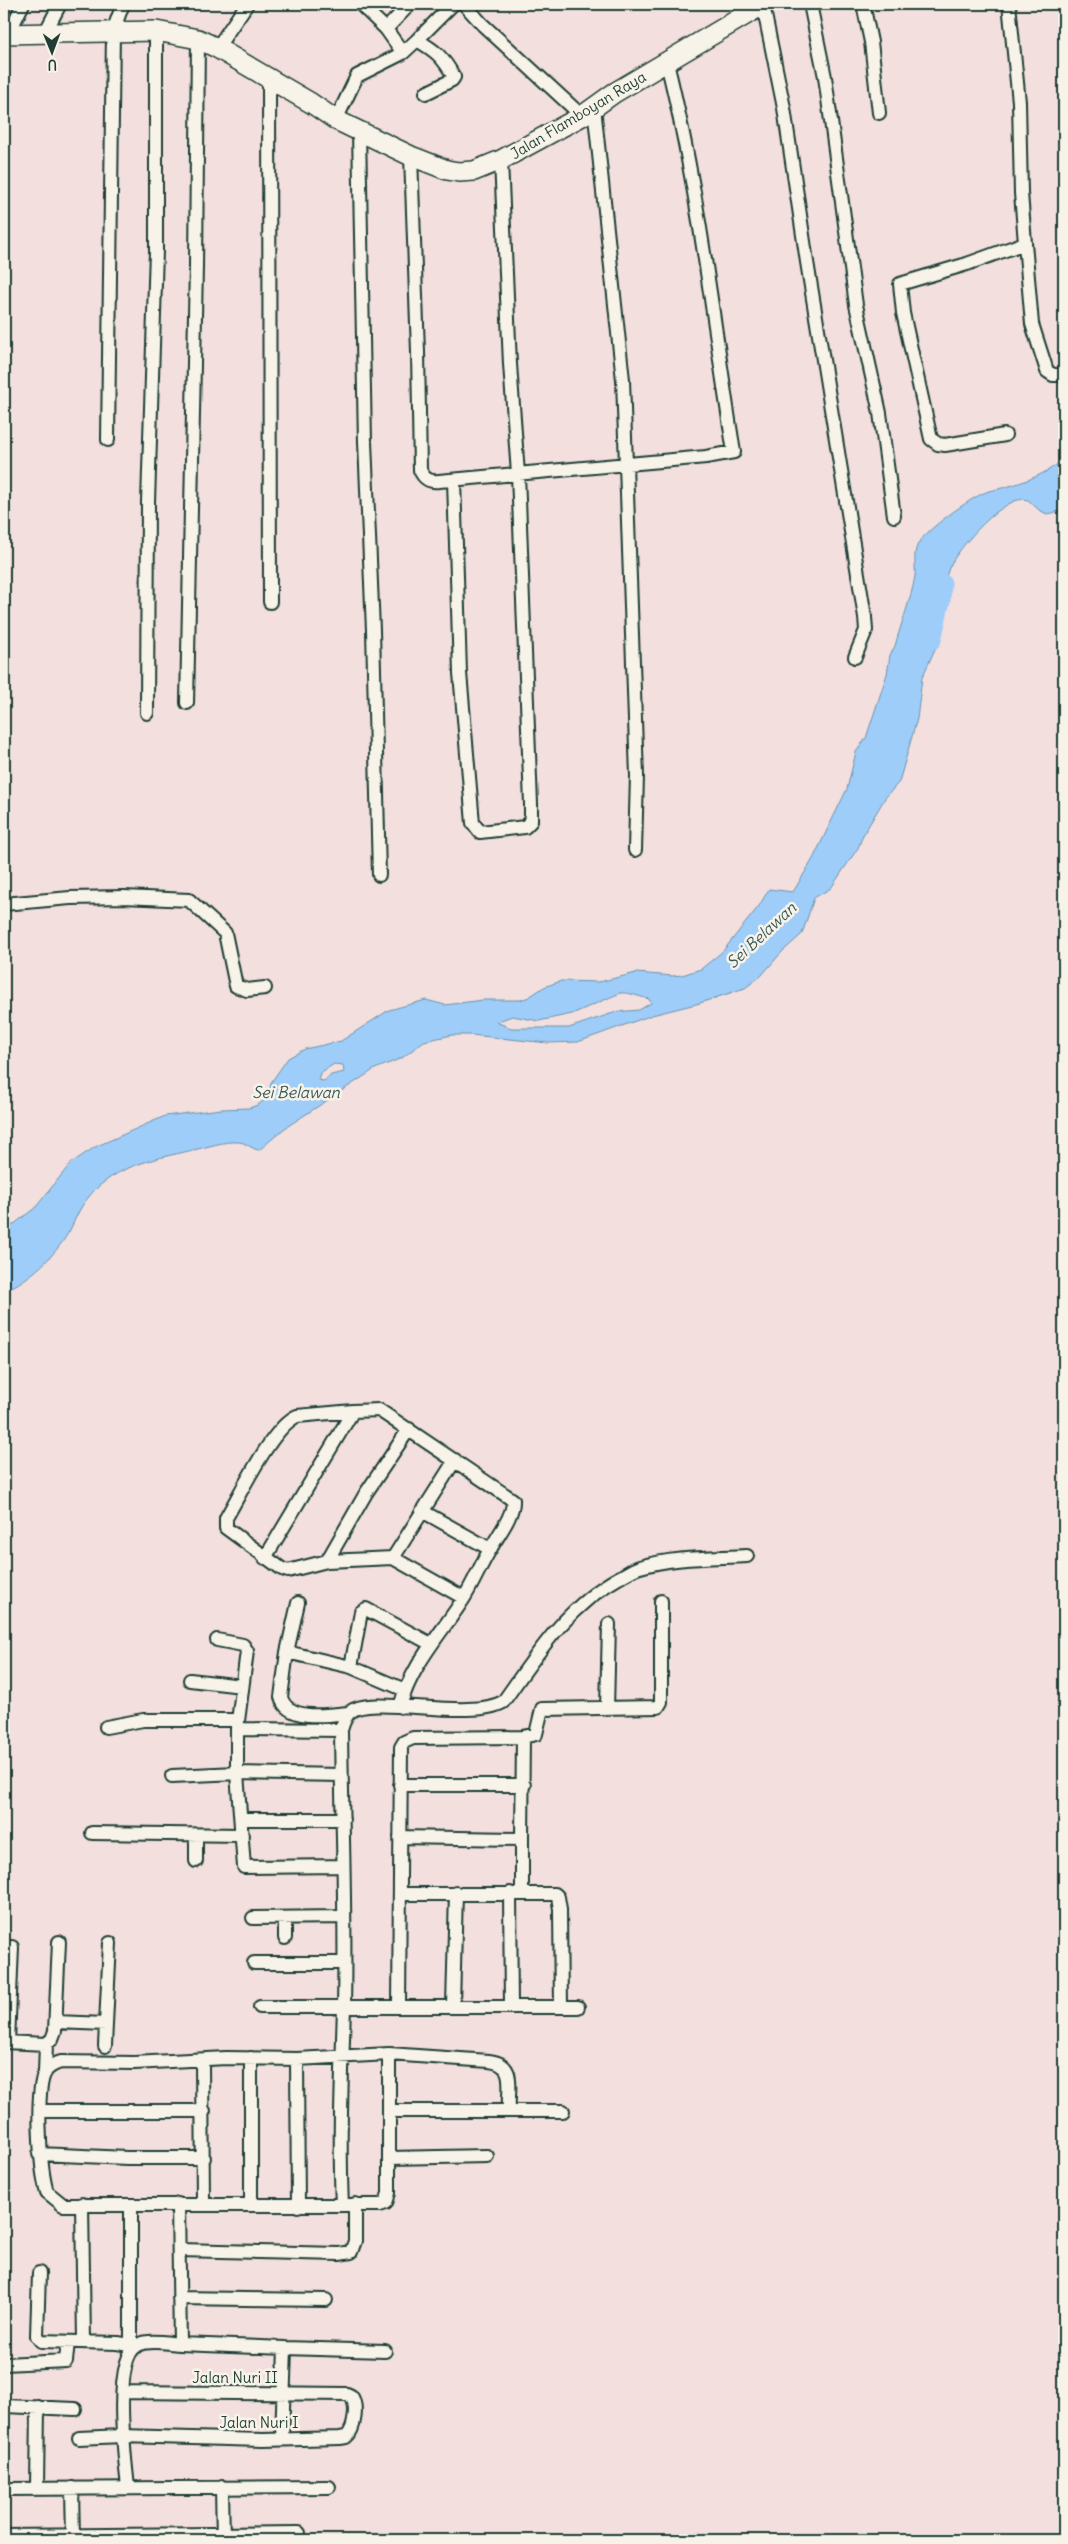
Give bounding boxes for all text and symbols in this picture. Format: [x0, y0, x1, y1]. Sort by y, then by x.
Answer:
north arrow [28, 28, 78, 78]
text: U [47, 56, 57, 74]
street label: Jalan Flamboyan Raya [507, 67, 650, 163]
water label: Sei Belawan [722, 897, 800, 972]
water label: Sei Belawan [252, 1082, 341, 1102]
street label: Jalan Nuri II [192, 2368, 278, 2387]
street label: Jalan Nuri I [220, 2413, 298, 2432]

